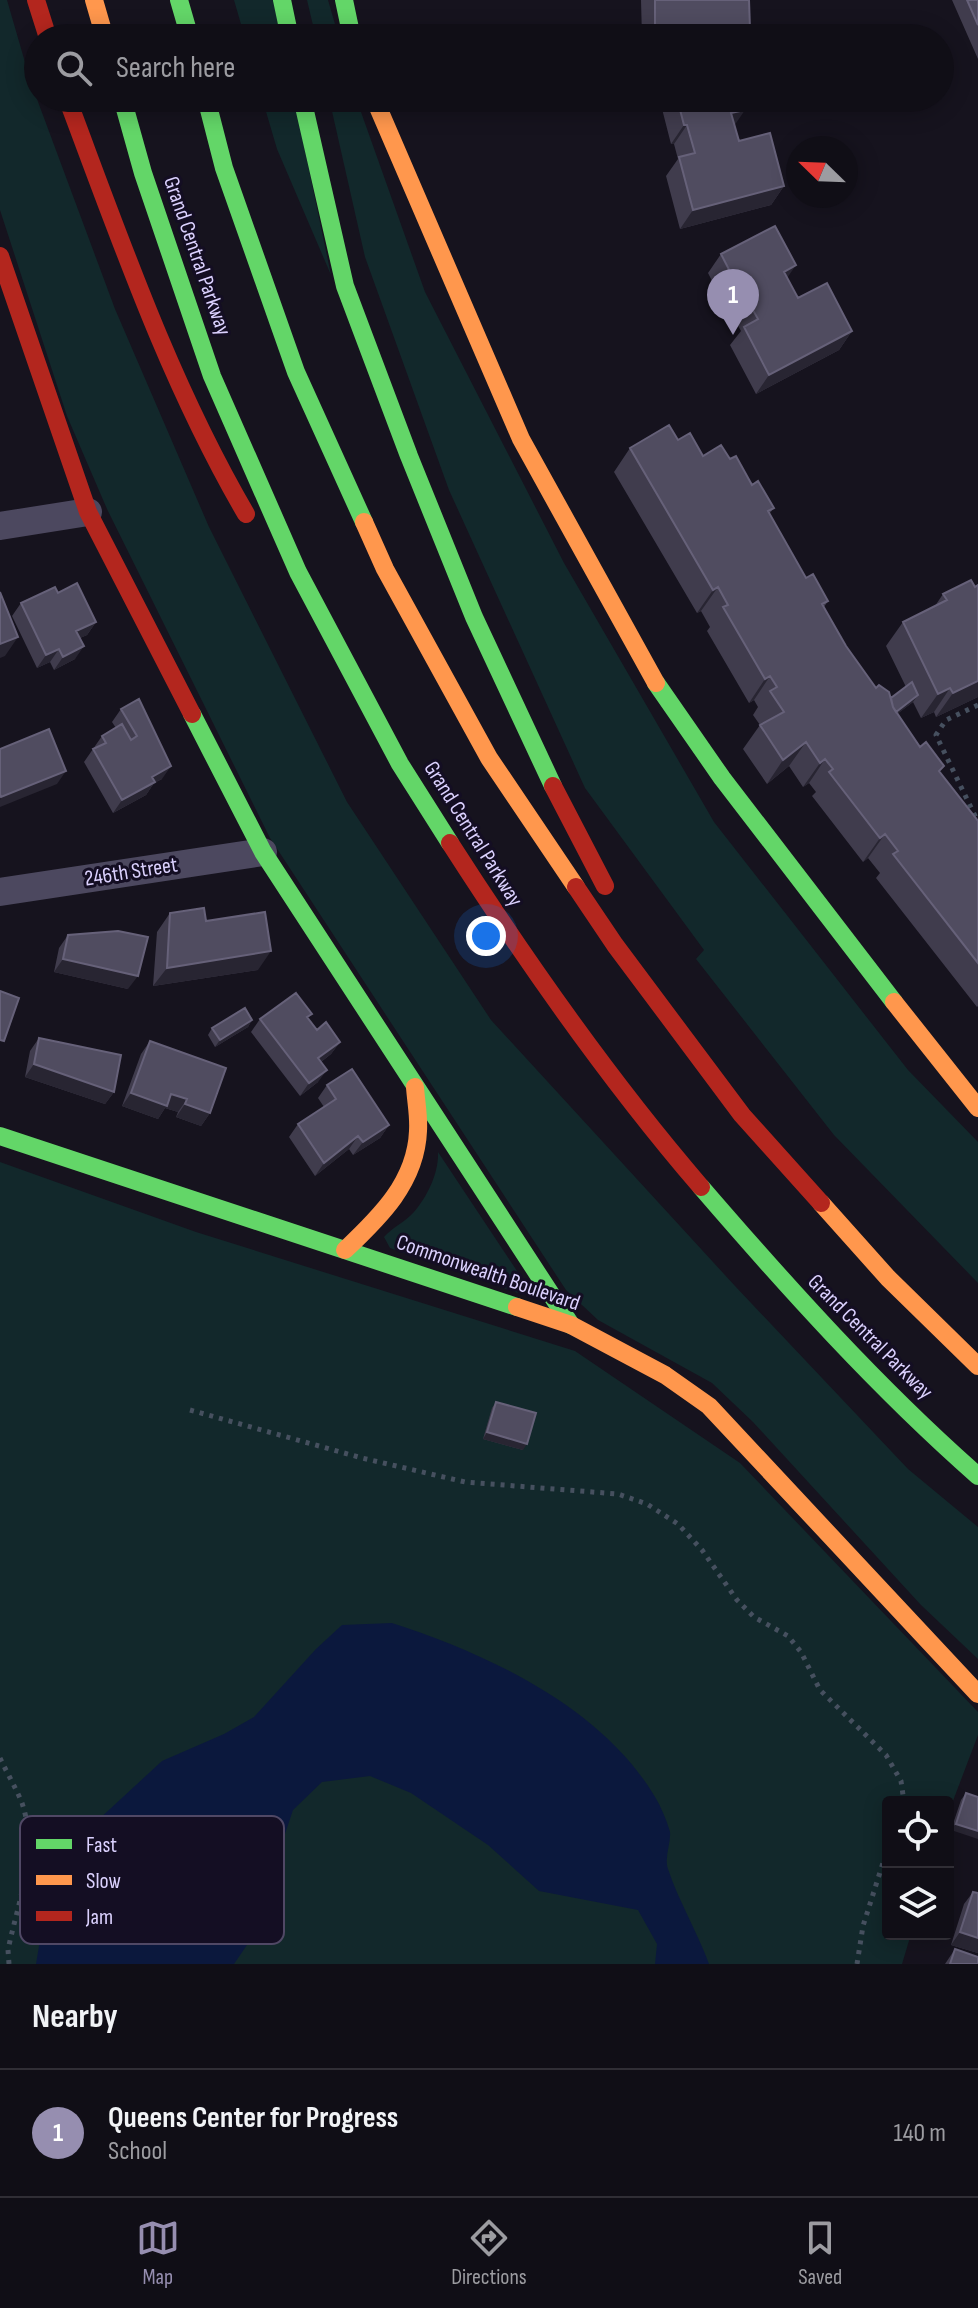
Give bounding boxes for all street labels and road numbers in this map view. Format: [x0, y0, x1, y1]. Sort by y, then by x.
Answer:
street label: Grand Central Parkway [157, 173, 237, 339]
street label: Grand Central Parkway [417, 756, 529, 912]
street label: 246th Street [83, 851, 180, 893]
street label: Commonwealth Boulevard [393, 1229, 583, 1317]
street label: Grand Central Parkway [802, 1269, 939, 1406]

